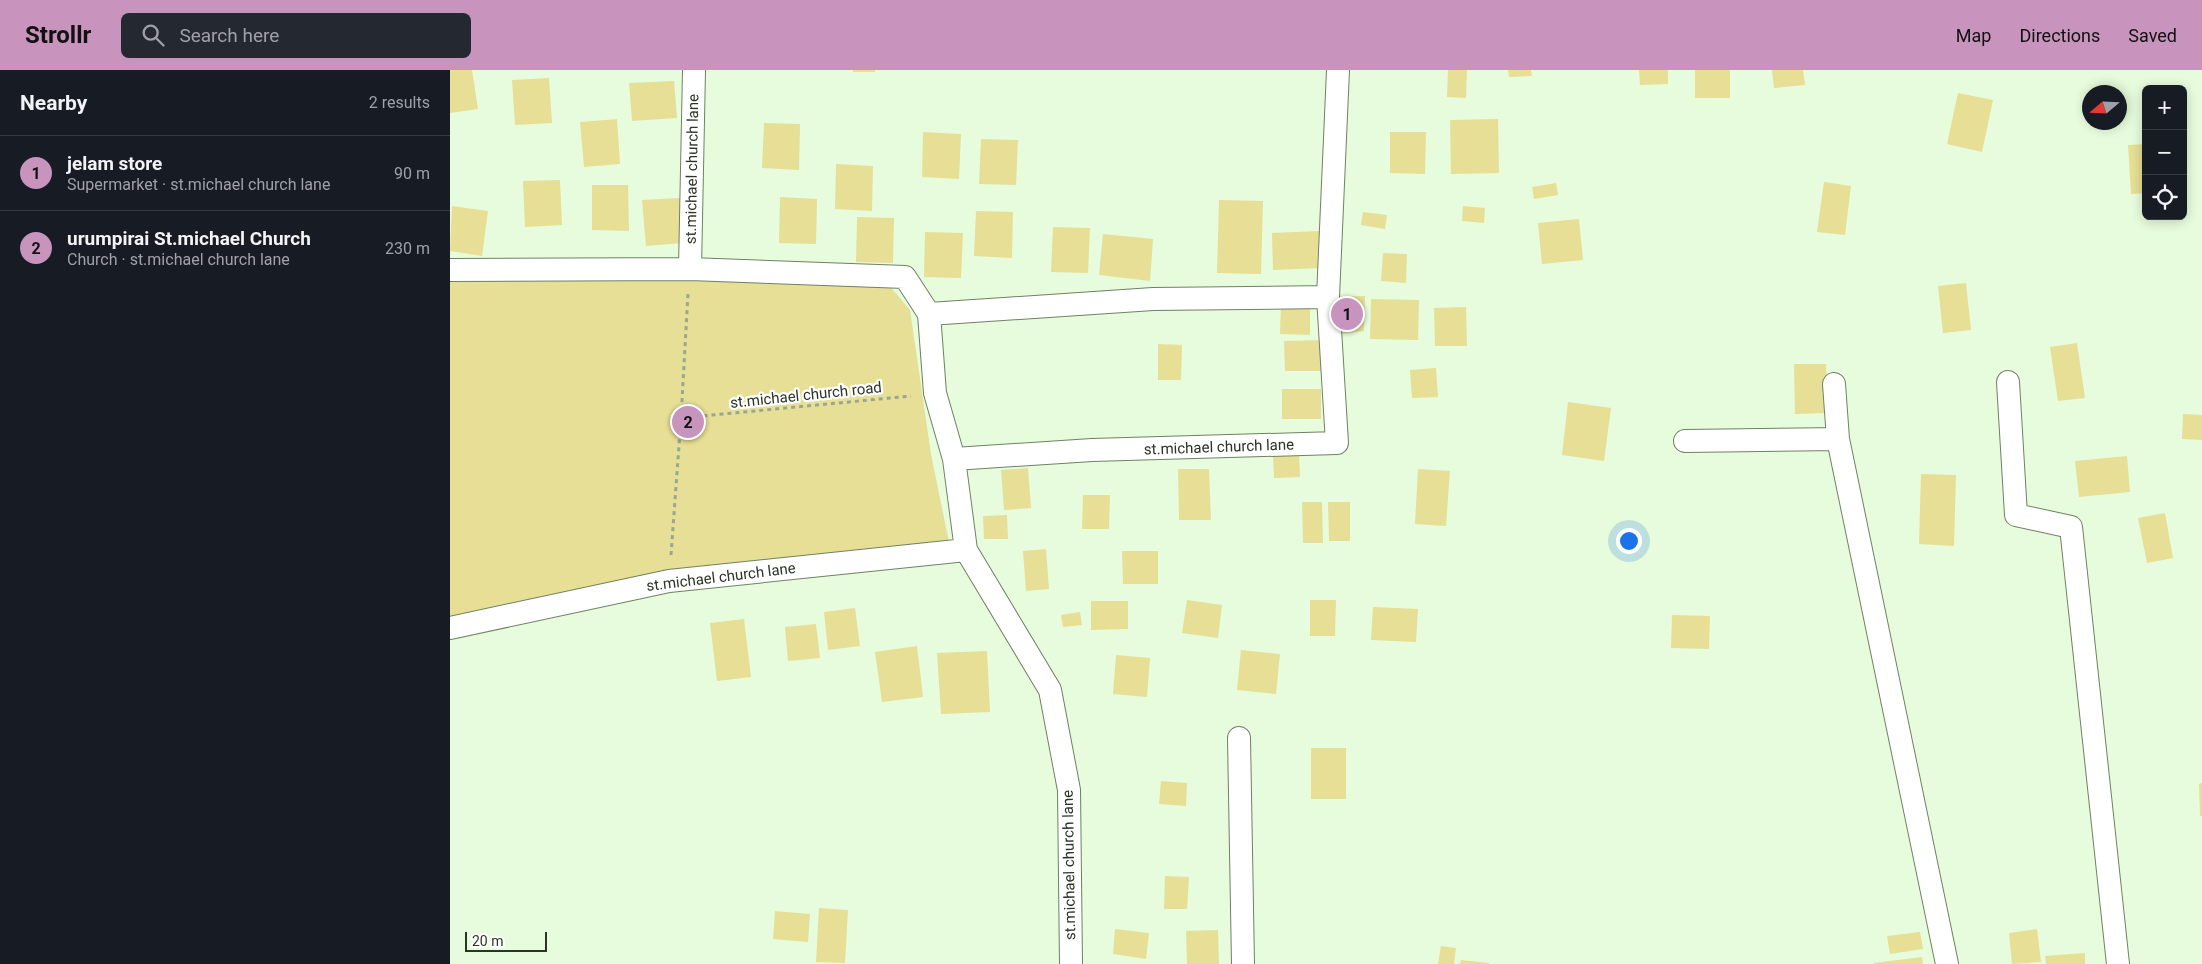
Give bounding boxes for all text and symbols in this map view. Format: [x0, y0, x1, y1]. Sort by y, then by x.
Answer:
search box [121, 13, 471, 58]
text: Strollr [25, 21, 91, 49]
icon: search [139, 21, 167, 49]
text: Search here [179, 24, 279, 47]
text: Map [1956, 25, 1991, 46]
text: Directions [2019, 25, 2100, 46]
text: Saved [2128, 25, 2177, 46]
north arrow [2082, 85, 2127, 130]
map controls [2142, 85, 2187, 220]
button: + [2142, 85, 2187, 130]
text: Nearby [20, 91, 87, 115]
text: 2 results [369, 93, 430, 112]
street label: st.michael church lane [682, 94, 702, 244]
button: − [2142, 130, 2187, 175]
text: jelam store [67, 152, 162, 175]
text: 1 [31, 164, 41, 183]
text: 90 m [394, 164, 430, 183]
text: Supermarket · st.michael church lane [67, 175, 330, 194]
button: locate [2142, 175, 2187, 220]
text: urumpirai St.michael Church [67, 227, 311, 250]
text: 2 [31, 239, 41, 258]
text: 230 m [385, 239, 430, 258]
text: Church · st.michael church lane [67, 250, 290, 269]
pin: 1 [1331, 295, 1363, 333]
street label: st.michael church road [729, 378, 883, 412]
pin: 2 [672, 403, 704, 441]
street label: st.michael church lane [1144, 435, 1294, 459]
your location [1616, 528, 1642, 554]
street label: st.michael church lane [645, 559, 797, 595]
street label: st.michael church lane [1059, 790, 1079, 940]
scale bar [465, 929, 548, 952]
text: 20 m [472, 933, 504, 949]

